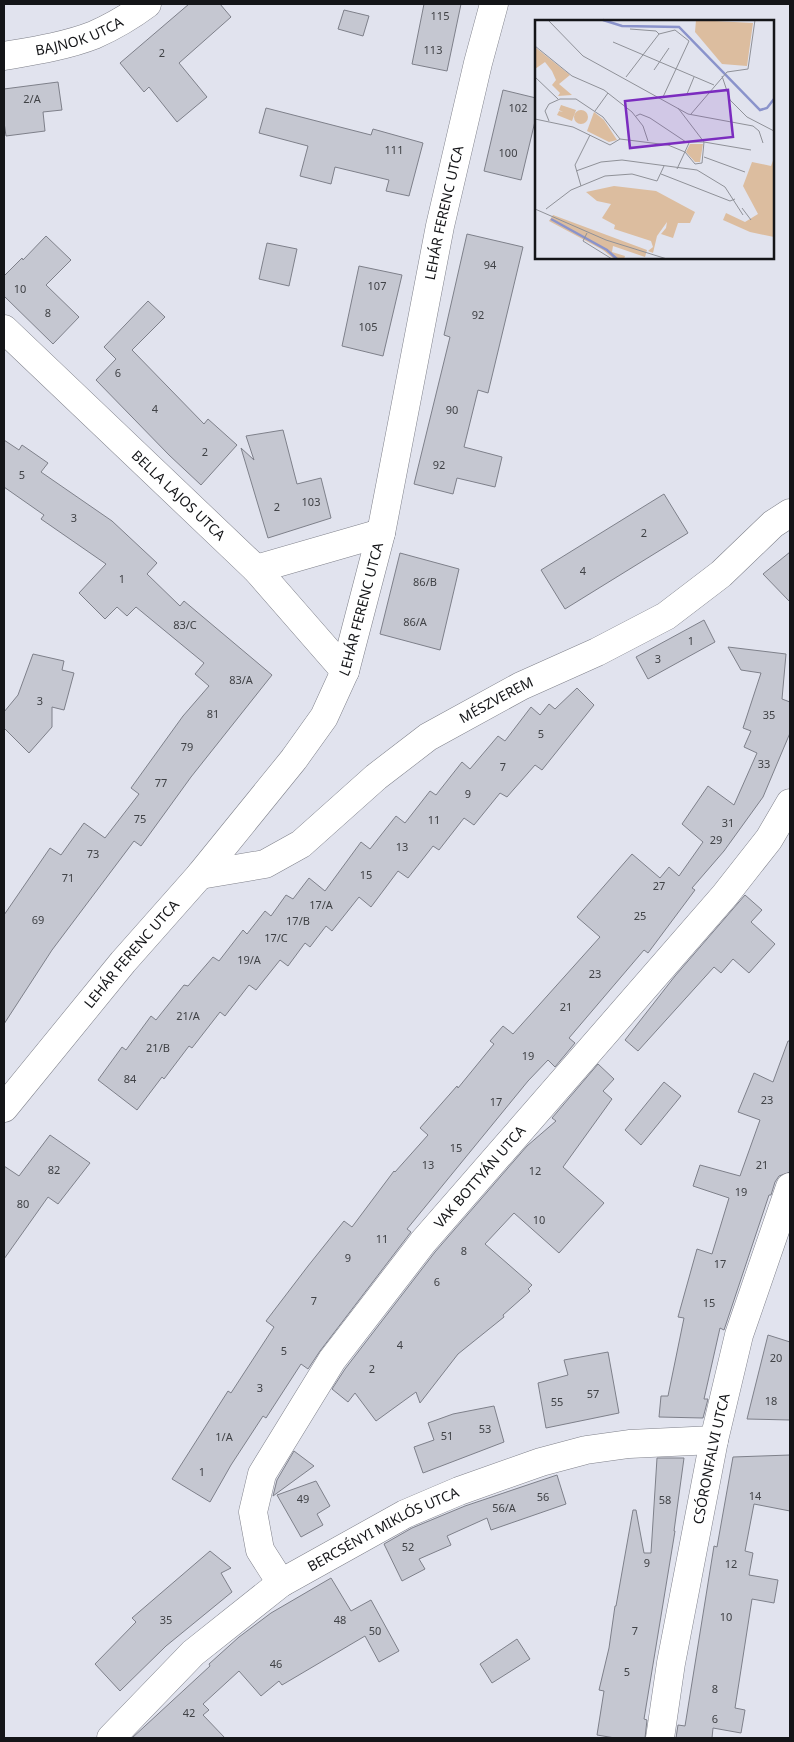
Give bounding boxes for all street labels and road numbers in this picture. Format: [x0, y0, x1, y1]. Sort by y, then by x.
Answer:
street label: BAJNOK UTCA [34, 12, 126, 59]
street label: LEHÁR FERENC UTCA [420, 144, 467, 282]
street label: BELLA LAJOS UTCA [128, 446, 230, 544]
street label: LEHÁR FERENC UTCA [334, 540, 387, 679]
street label: MÉSZVEREM [456, 672, 536, 727]
street label: LEHÁR FERENC UTCA [79, 895, 183, 1012]
street label: VAK BOTTYÁN UTCA [429, 1121, 529, 1232]
street label: CSÓRONFALVI UTCA [688, 1391, 734, 1526]
street label: BERCSÉNYI MIKLÓS UTCA [304, 1482, 461, 1576]

